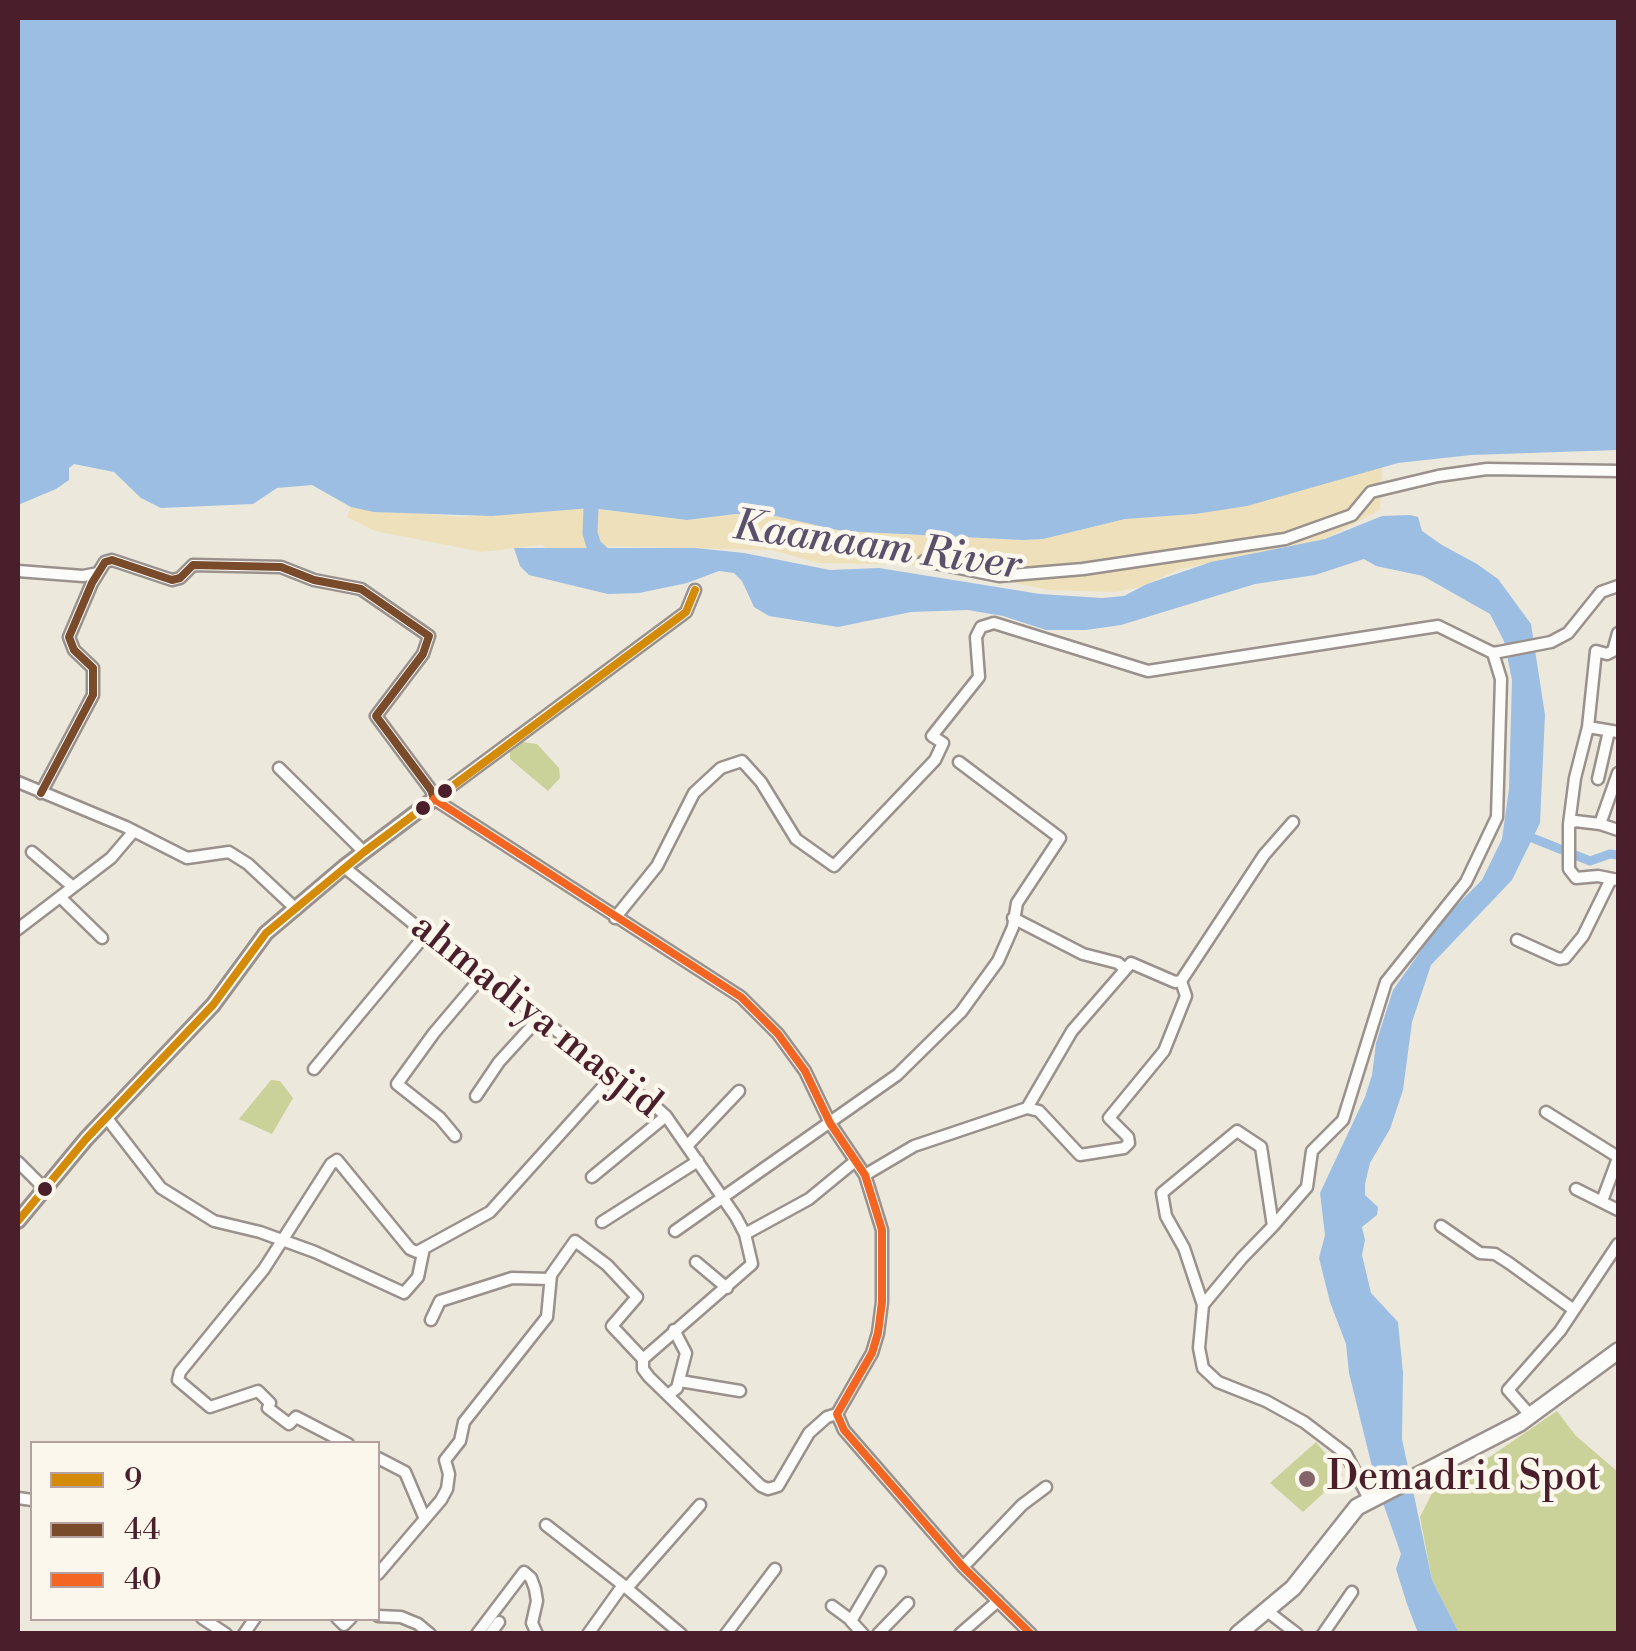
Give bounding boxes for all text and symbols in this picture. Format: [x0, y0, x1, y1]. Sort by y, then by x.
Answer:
water label: Kaanaam River [729, 503, 1025, 593]
unlabelled marker [435, 781, 455, 801]
unlabelled marker [413, 798, 433, 818]
street label: ahmadiya masjid [400, 904, 670, 1130]
unlabelled marker [35, 1179, 55, 1199]
legend [30, 1441, 380, 1621]
place label: Demadrid Spot [1327, 1455, 1601, 1503]
text: 9 [124, 1461, 142, 1499]
marker: Demadrid Spot [1296, 1468, 1318, 1490]
text: 44 [124, 1511, 160, 1549]
text: 40 [124, 1561, 162, 1599]

